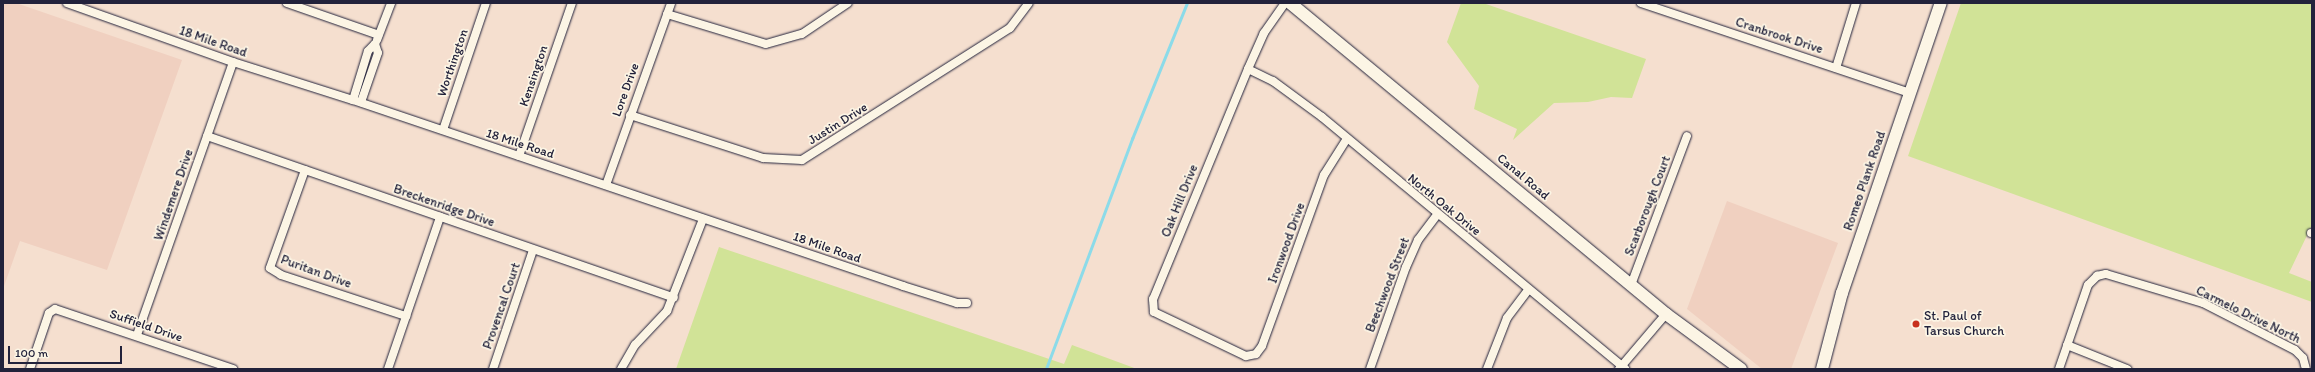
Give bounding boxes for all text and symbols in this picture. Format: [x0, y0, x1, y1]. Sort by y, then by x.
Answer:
street label: Cranbrook Drive [1733, 15, 1825, 57]
street label: 18 Mile Road [177, 23, 249, 61]
street label: Worthington [434, 27, 472, 99]
street label: Kensington [516, 43, 552, 109]
street label: Lore Drive [609, 61, 643, 119]
street label: Justin Drive [805, 100, 871, 148]
street label: 18 Mile Road [484, 126, 556, 162]
street label: Romeo Plank Road [1841, 130, 1889, 232]
street label: Windemere Drive [151, 147, 197, 243]
street label: Canal Road [1494, 151, 1552, 203]
street label: Scarborough Court [1622, 154, 1674, 258]
street label: Oak Hill Drive [1158, 162, 1202, 240]
street label: North Oak Drive [1404, 171, 1484, 239]
street label: Breckenridge Drive [391, 181, 497, 231]
street label: Ironwood Drive [1265, 200, 1309, 286]
street label: 18 Mile Road [791, 229, 863, 267]
street label: Beechwood Street [1363, 235, 1413, 335]
street label: Puritan Drive [278, 252, 354, 292]
street label: Provencal Court [480, 261, 524, 351]
street label: Carmelo Drive North [2193, 283, 2303, 347]
street label: Suffield Drive [107, 306, 185, 346]
place label: St. Paul of Tarsus Church [1924, 309, 2004, 340]
marker: St. Paul of Tarsus Church [1911, 319, 1921, 329]
scale bar [10, 338, 124, 364]
text: 100 m [15, 346, 48, 360]

